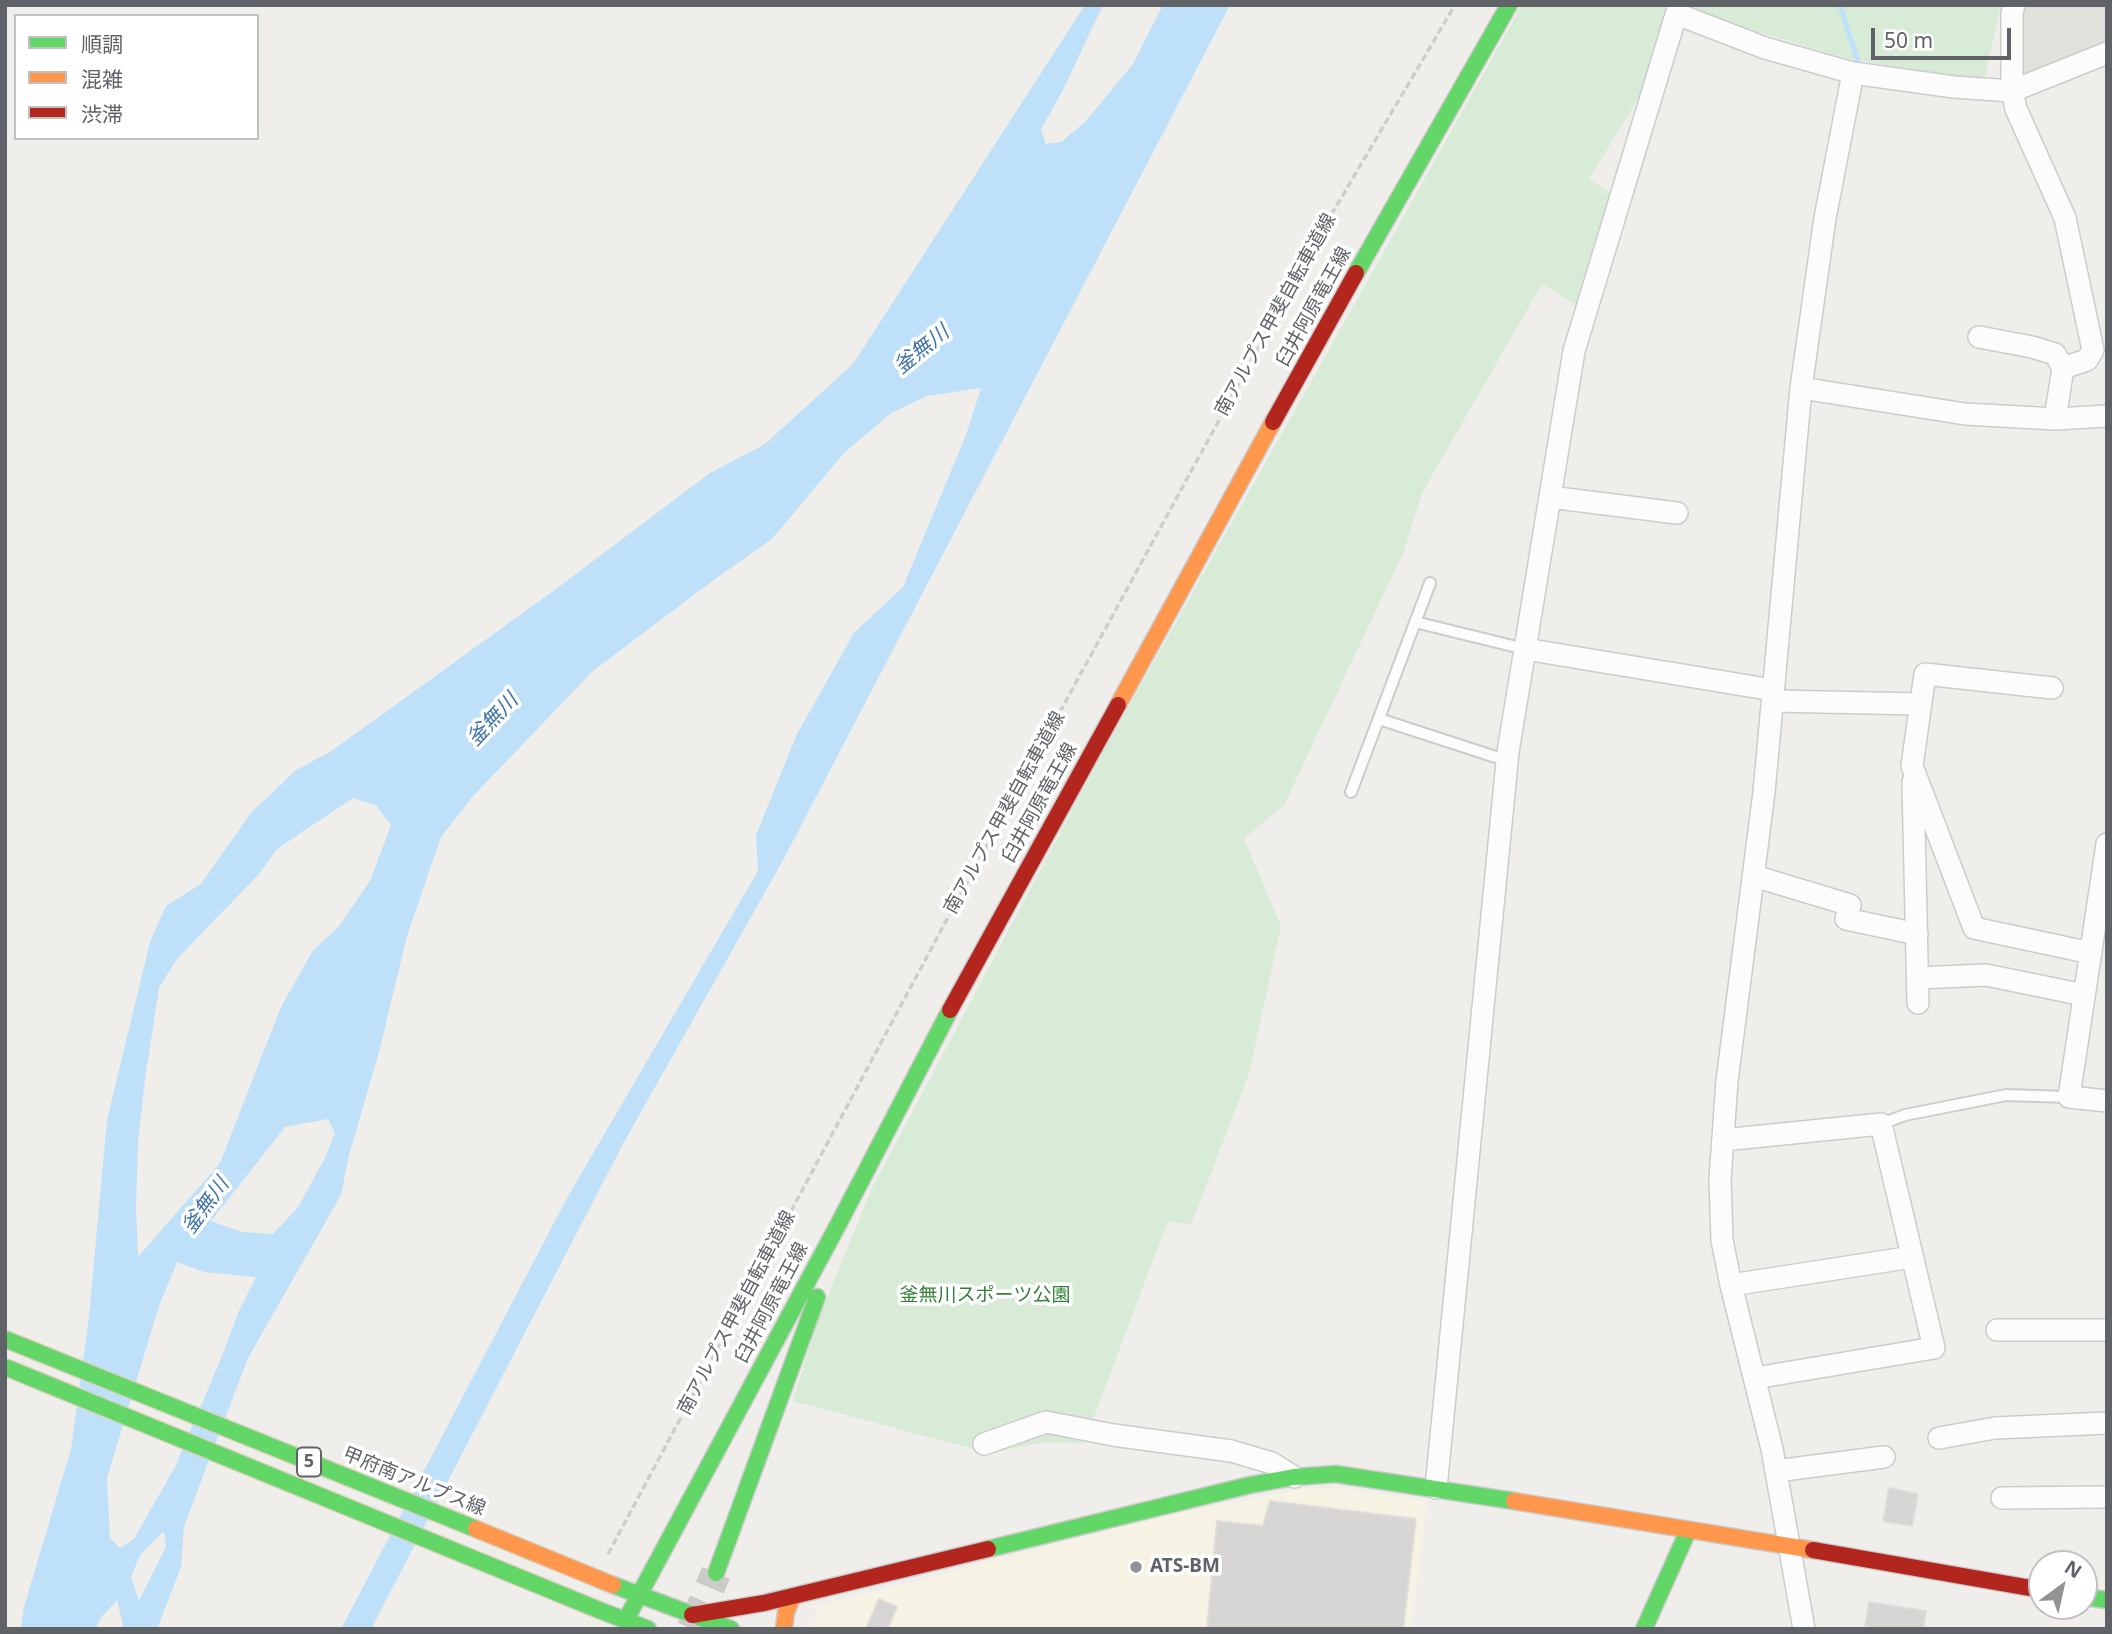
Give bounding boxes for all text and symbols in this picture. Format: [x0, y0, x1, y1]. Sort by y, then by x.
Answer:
legend [14, 14, 259, 140]
scale bar [1874, 14, 2014, 58]
text: 50 m [1884, 26, 1933, 54]
text: 順調 [81, 30, 123, 58]
text: 混雑 [81, 65, 123, 93]
text: 渋滞 [81, 100, 123, 128]
street label: 南アルプス甲斐自転車道線 [1211, 210, 1341, 420]
street label: 臼井阿原竜王線 [1272, 243, 1356, 371]
water label: 釜無川 [890, 320, 954, 380]
water label: 釜無川 [462, 688, 524, 752]
street label: 南アルプス甲斐自転車道線 [940, 708, 1070, 918]
street label: 臼井阿原竜王線 [998, 739, 1082, 867]
water label: 釜無川 [177, 1173, 235, 1239]
street label: 南アルプス甲斐自転車道線 [673, 1207, 801, 1419]
street label: 臼井阿原竜王線 [731, 1239, 813, 1367]
park label: 釜無川スポーツ公園 [900, 1285, 1070, 1307]
street label: 甲府南アルプス線 [339, 1443, 489, 1521]
road number: 5 [297, 1448, 321, 1476]
north arrow [2028, 1550, 2098, 1620]
text: N [2060, 1554, 2087, 1584]
place label: ATS-BM [1150, 1556, 1220, 1578]
marker: ATS-BM [1128, 1559, 1144, 1575]

